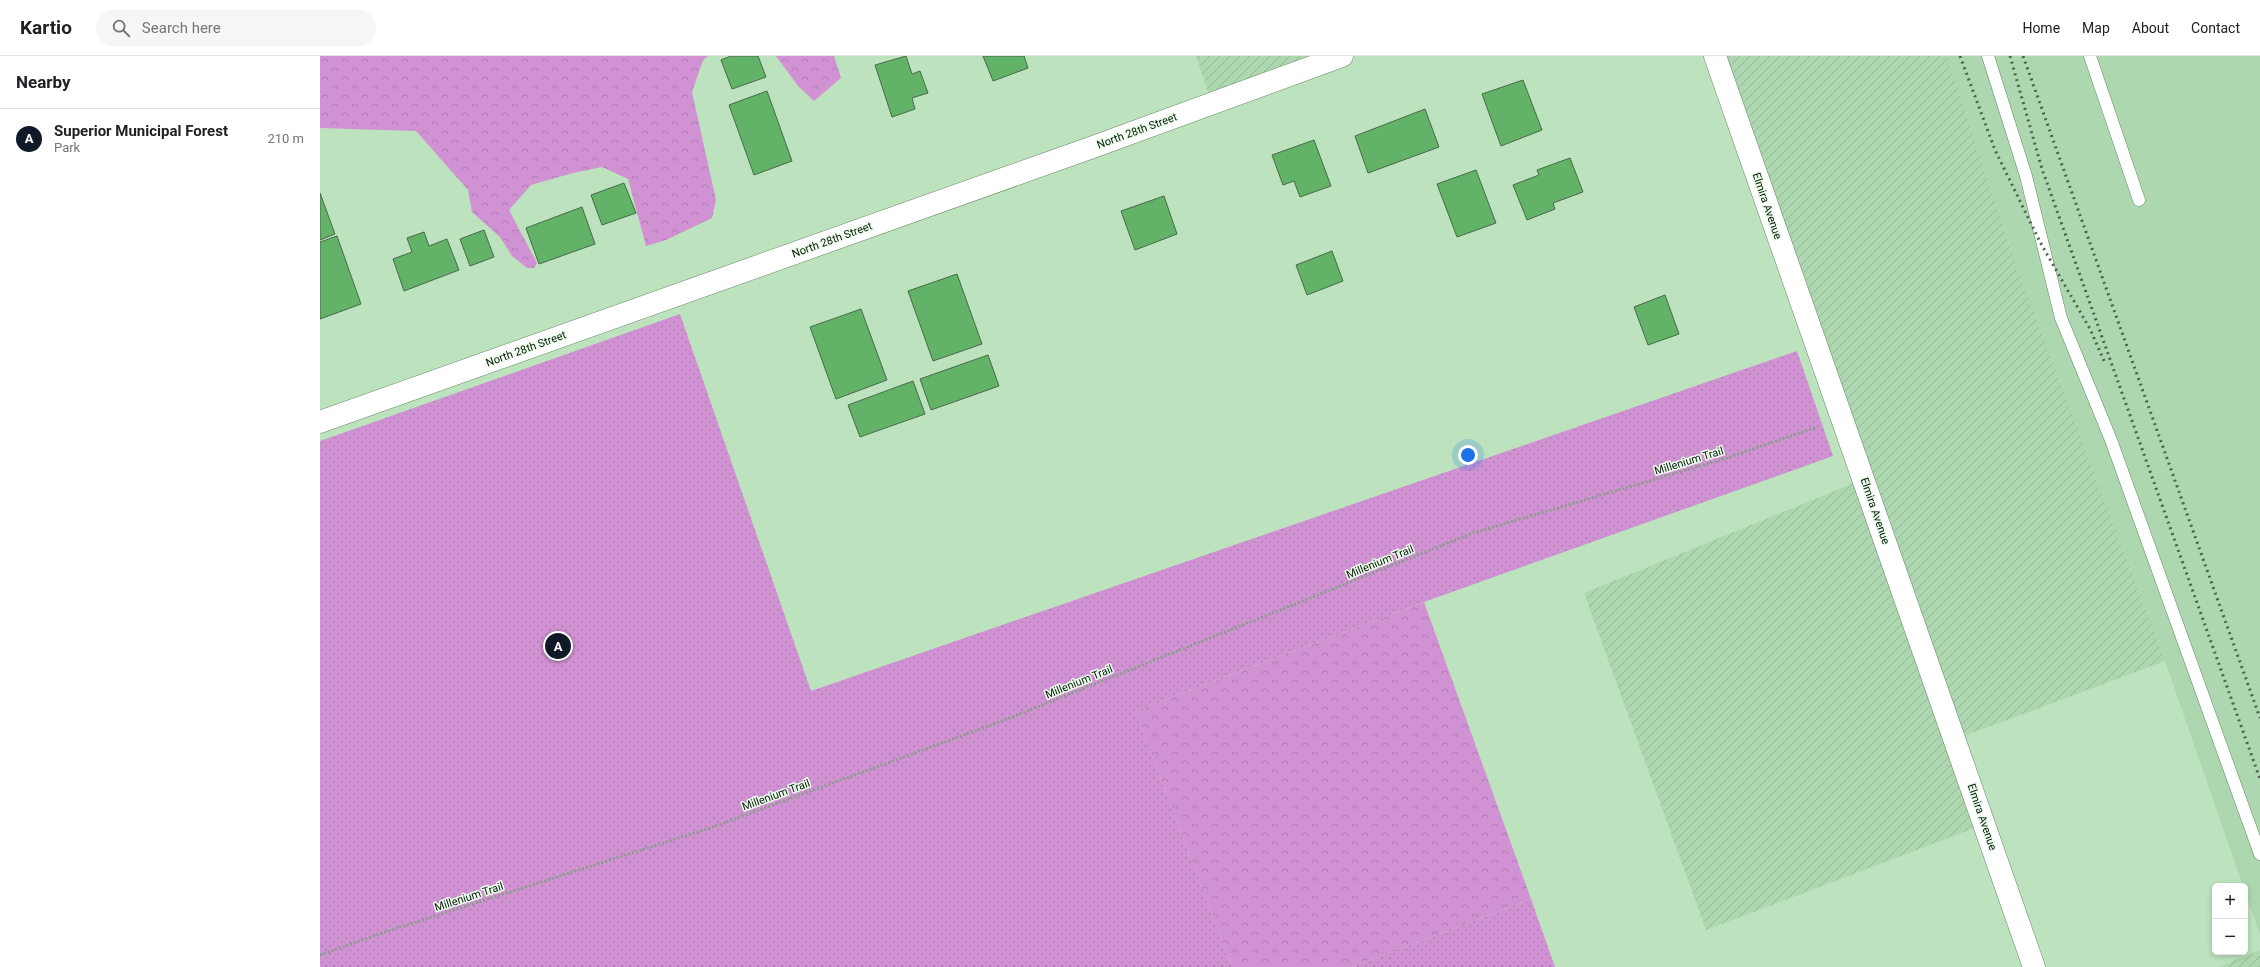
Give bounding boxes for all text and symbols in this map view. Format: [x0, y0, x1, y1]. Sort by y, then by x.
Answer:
search box [96, 10, 376, 46]
text: Kartio [20, 16, 72, 39]
icon: search [110, 17, 132, 39]
text: Search here [142, 19, 221, 37]
text: Home [2022, 20, 2060, 36]
text: Map [2082, 20, 2110, 36]
text: About [2132, 20, 2169, 36]
text: Contact [2191, 20, 2240, 36]
text: Nearby [16, 72, 71, 92]
street label: North 28th Street [1095, 110, 1179, 152]
text: Superior Municipal Forest [54, 122, 228, 140]
text: A [25, 131, 33, 146]
text: 210 m [267, 131, 304, 146]
text: Park [54, 140, 80, 155]
street label: Elmira Avenue [1750, 171, 1785, 241]
street label: North 28th Street [790, 219, 874, 261]
street label: North 28th Street [484, 328, 568, 370]
street label: Millenium Trail [1653, 444, 1725, 478]
your location [1458, 445, 1478, 465]
street label: Elmira Avenue [1858, 476, 1893, 546]
street label: Millenium Trail [1344, 543, 1416, 581]
pin: A [545, 631, 571, 661]
street label: Millenium Trail [1043, 663, 1115, 701]
street label: Millenium Trail [740, 777, 812, 813]
street label: Elmira Avenue [1965, 782, 2000, 852]
street label: Millenium Trail [433, 880, 505, 914]
map controls [2212, 883, 2248, 955]
button: + [2212, 883, 2248, 919]
button: − [2212, 919, 2248, 955]

